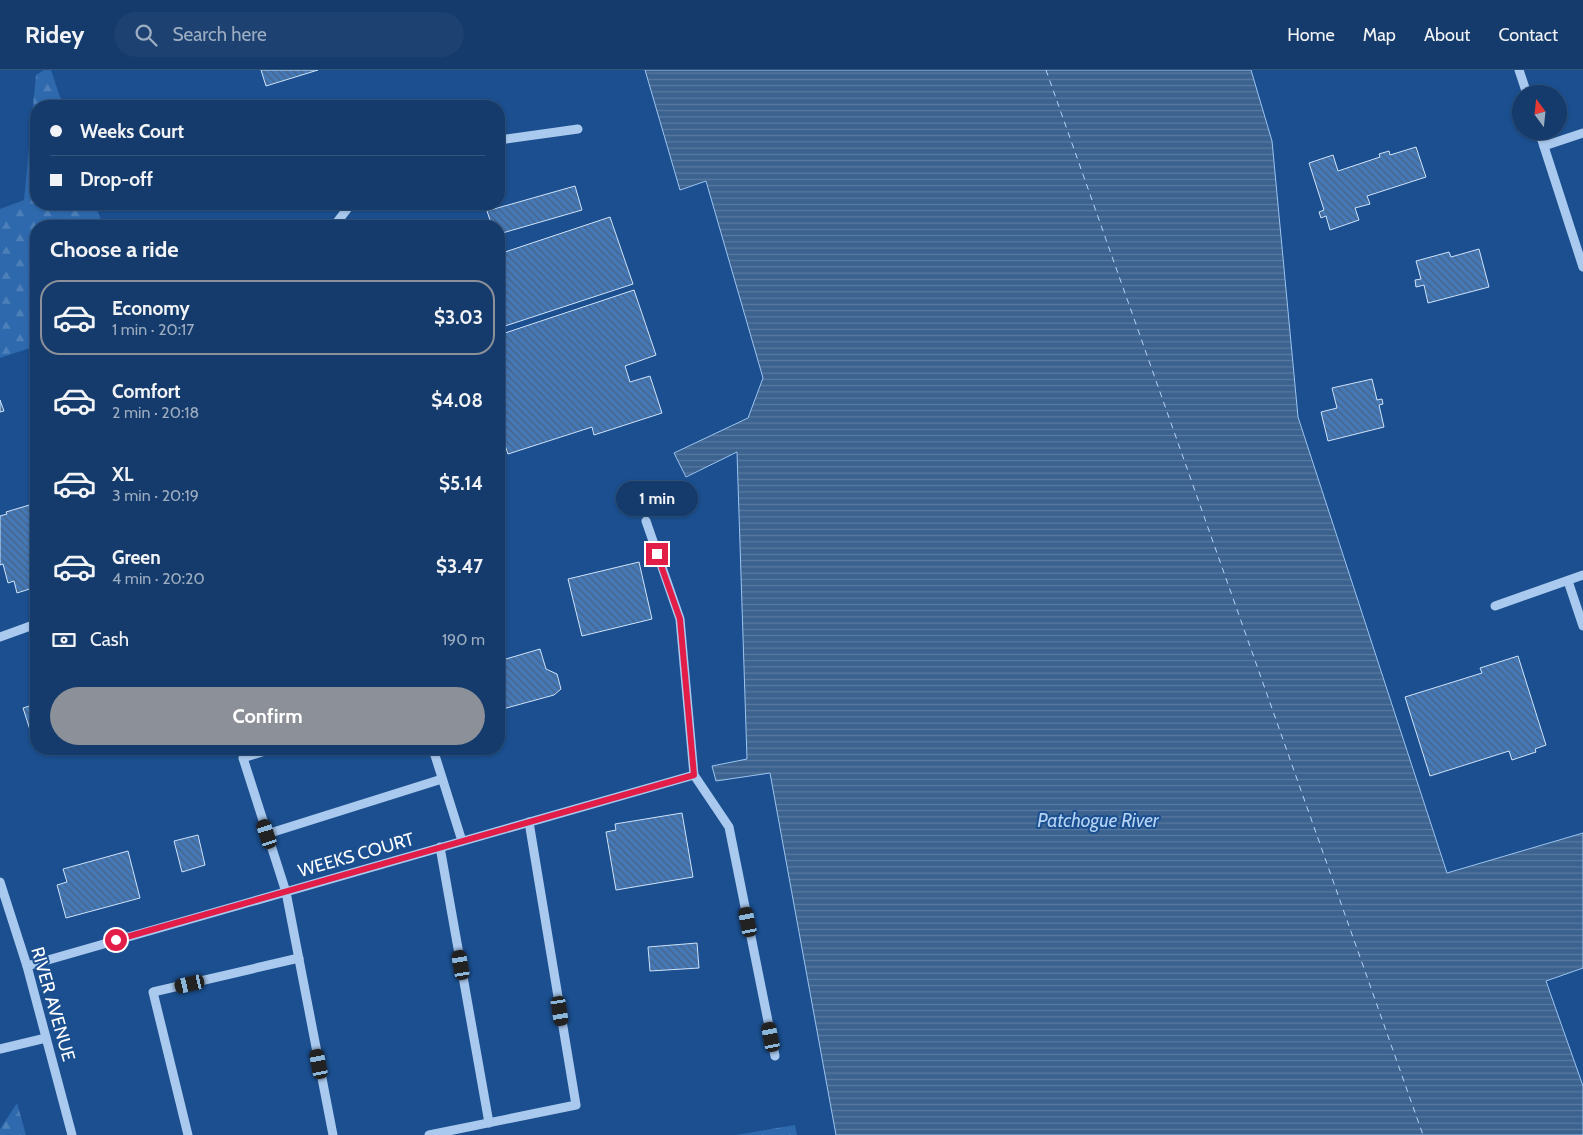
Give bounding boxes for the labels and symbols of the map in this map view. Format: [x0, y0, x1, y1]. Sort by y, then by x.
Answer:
north arrow [1512, 85, 1568, 140]
callout: 1 min [616, 482, 698, 516]
route end [646, 543, 668, 565]
water label: Patchogue River [1037, 809, 1160, 832]
car [255, 817, 278, 851]
street label: WEEKS COURT [296, 828, 417, 882]
car [737, 906, 758, 938]
route start [105, 929, 127, 951]
street label: RIVER AVENUE [26, 944, 80, 1064]
car [451, 949, 470, 981]
car [173, 973, 206, 995]
car [550, 995, 569, 1027]
car [760, 1021, 781, 1053]
car [308, 1048, 329, 1080]

